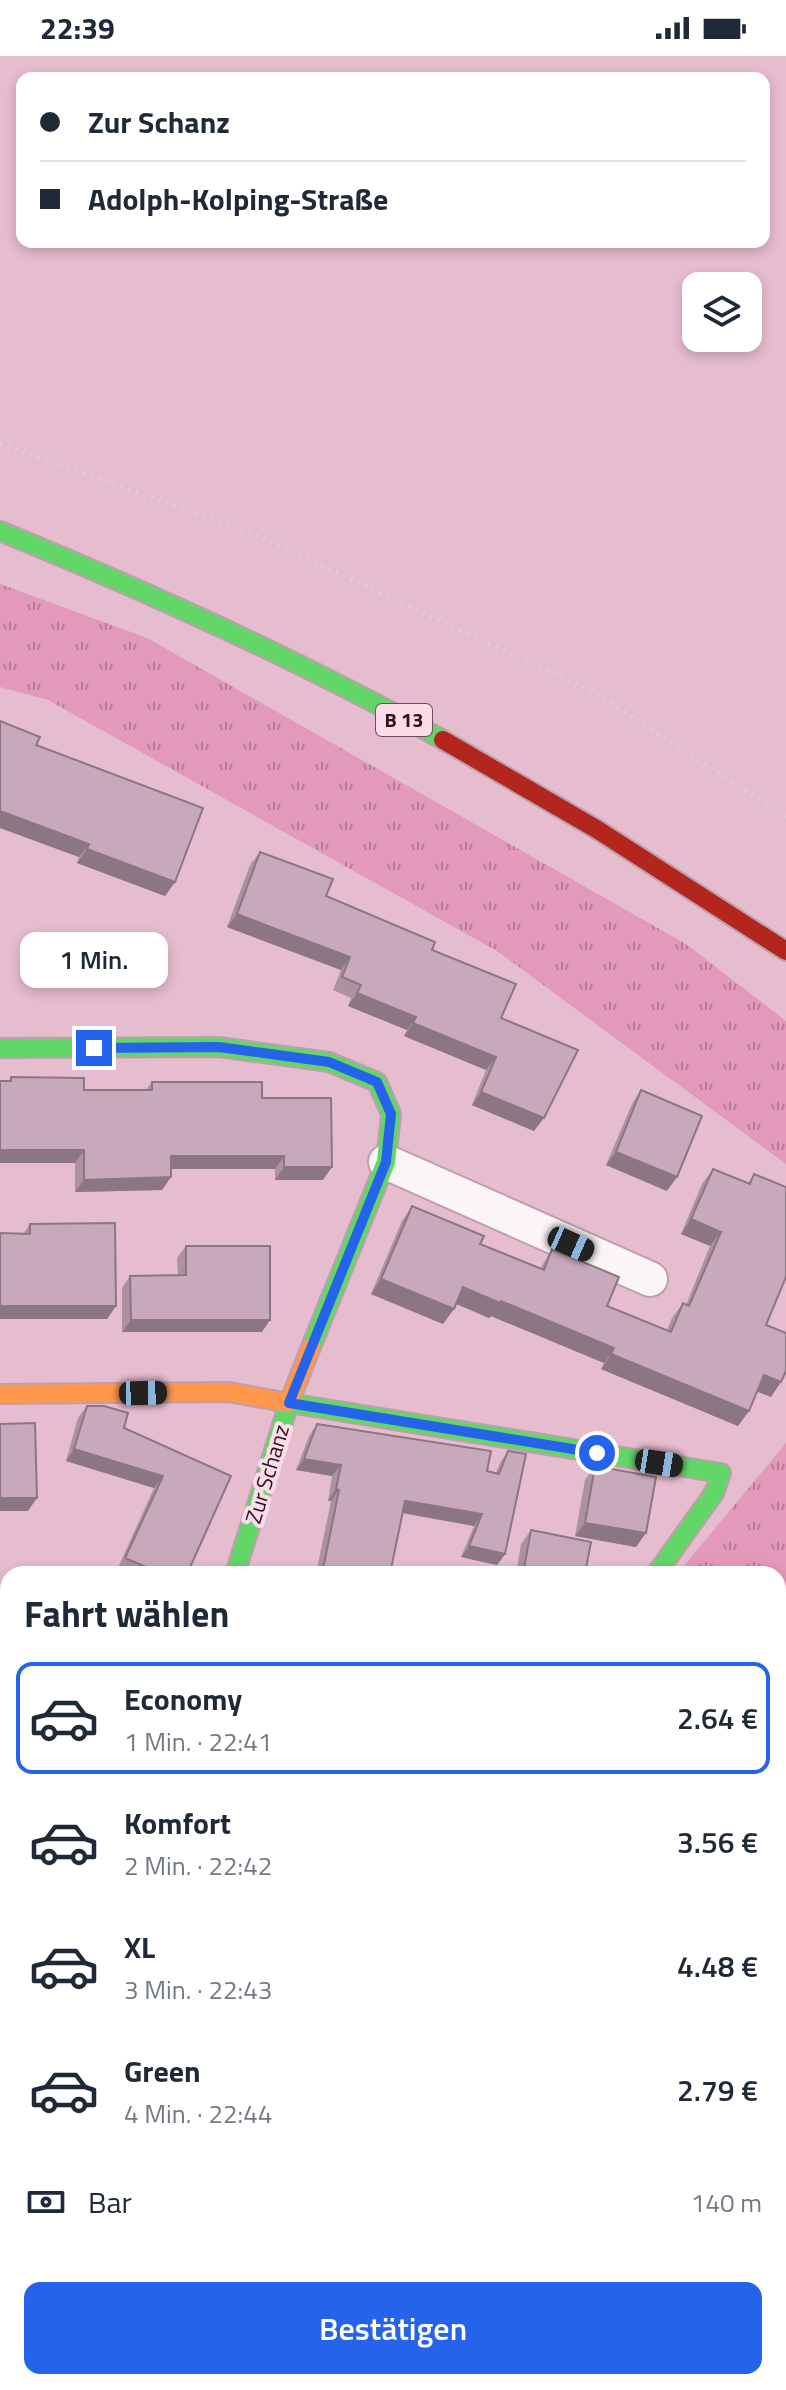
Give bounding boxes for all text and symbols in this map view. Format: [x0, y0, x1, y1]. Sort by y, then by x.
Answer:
text: 22:39 [40, 5, 115, 51]
text: Zur Schanz [88, 99, 230, 145]
text: Adolph-Kolping-Straße [88, 176, 388, 222]
map controls [682, 272, 762, 352]
button: layers [682, 272, 762, 352]
road number: B 13 [376, 704, 432, 736]
callout: 1 Min. [20, 932, 168, 988]
text: 1 Min. [59, 940, 129, 979]
route end [76, 1030, 112, 1066]
car [544, 1223, 598, 1265]
car [119, 1381, 167, 1405]
street label: Zur Schanz [236, 1420, 298, 1528]
route start [579, 1435, 615, 1471]
car [633, 1447, 685, 1479]
text: Fahrt wählen [24, 1586, 229, 1641]
text: Economy [124, 1676, 242, 1722]
icon: car [28, 1682, 100, 1754]
text: 2.64 € [677, 1695, 758, 1741]
text: 1 Min. · 22:41 [124, 1722, 272, 1761]
text: Komfort [124, 1800, 231, 1846]
icon: car [28, 1806, 100, 1878]
text: 3.56 € [677, 1819, 758, 1865]
text: 2 Min. · 22:42 [124, 1846, 272, 1885]
text: XL [124, 1924, 155, 1970]
icon: car [28, 1930, 100, 2002]
text: 4.48 € [677, 1943, 758, 1989]
text: 3 Min. · 22:43 [124, 1970, 272, 2009]
text: Green [124, 2048, 201, 2094]
icon: car [28, 2054, 100, 2126]
text: 2.79 € [677, 2067, 758, 2113]
text: 4 Min. · 22:44 [124, 2094, 272, 2133]
text: Bar [88, 2179, 132, 2225]
icon: cash [24, 2180, 68, 2224]
text: 140 m [691, 2183, 762, 2222]
button: Bestätigen [24, 2282, 762, 2374]

